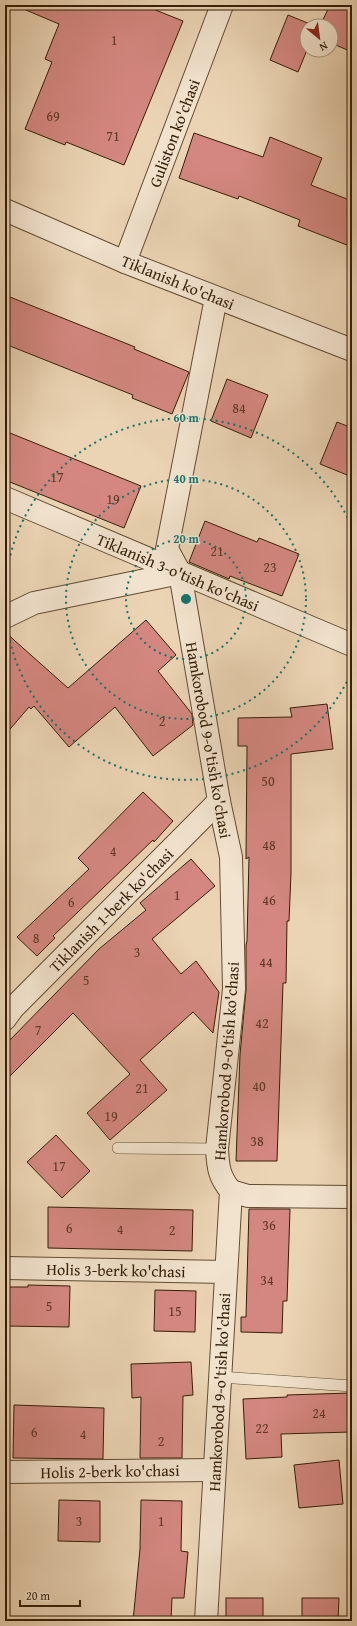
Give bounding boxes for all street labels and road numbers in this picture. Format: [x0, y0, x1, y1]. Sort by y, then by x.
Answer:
street label: Guliston ko'chasi [142, 75, 206, 191]
street label: Tiklanish ko'chasi [118, 248, 239, 316]
street label: Tiklanish 3-o'tish ko'chasi [93, 527, 264, 617]
street label: Hamkorobod 9-o'tish ko'chasi [180, 640, 238, 841]
street label: Tiklanish 1-berk ko'chasi [43, 842, 179, 978]
street label: Hamkorobod 9-o'tish ko'chasi [207, 960, 245, 1161]
street label: Holis 3-berk ko'chasi [46, 1257, 186, 1283]
street label: Hamkorobod 9-o'tish ko'chasi [202, 1291, 236, 1492]
street label: Holis 2-berk ko'chasi [40, 1458, 180, 1484]

